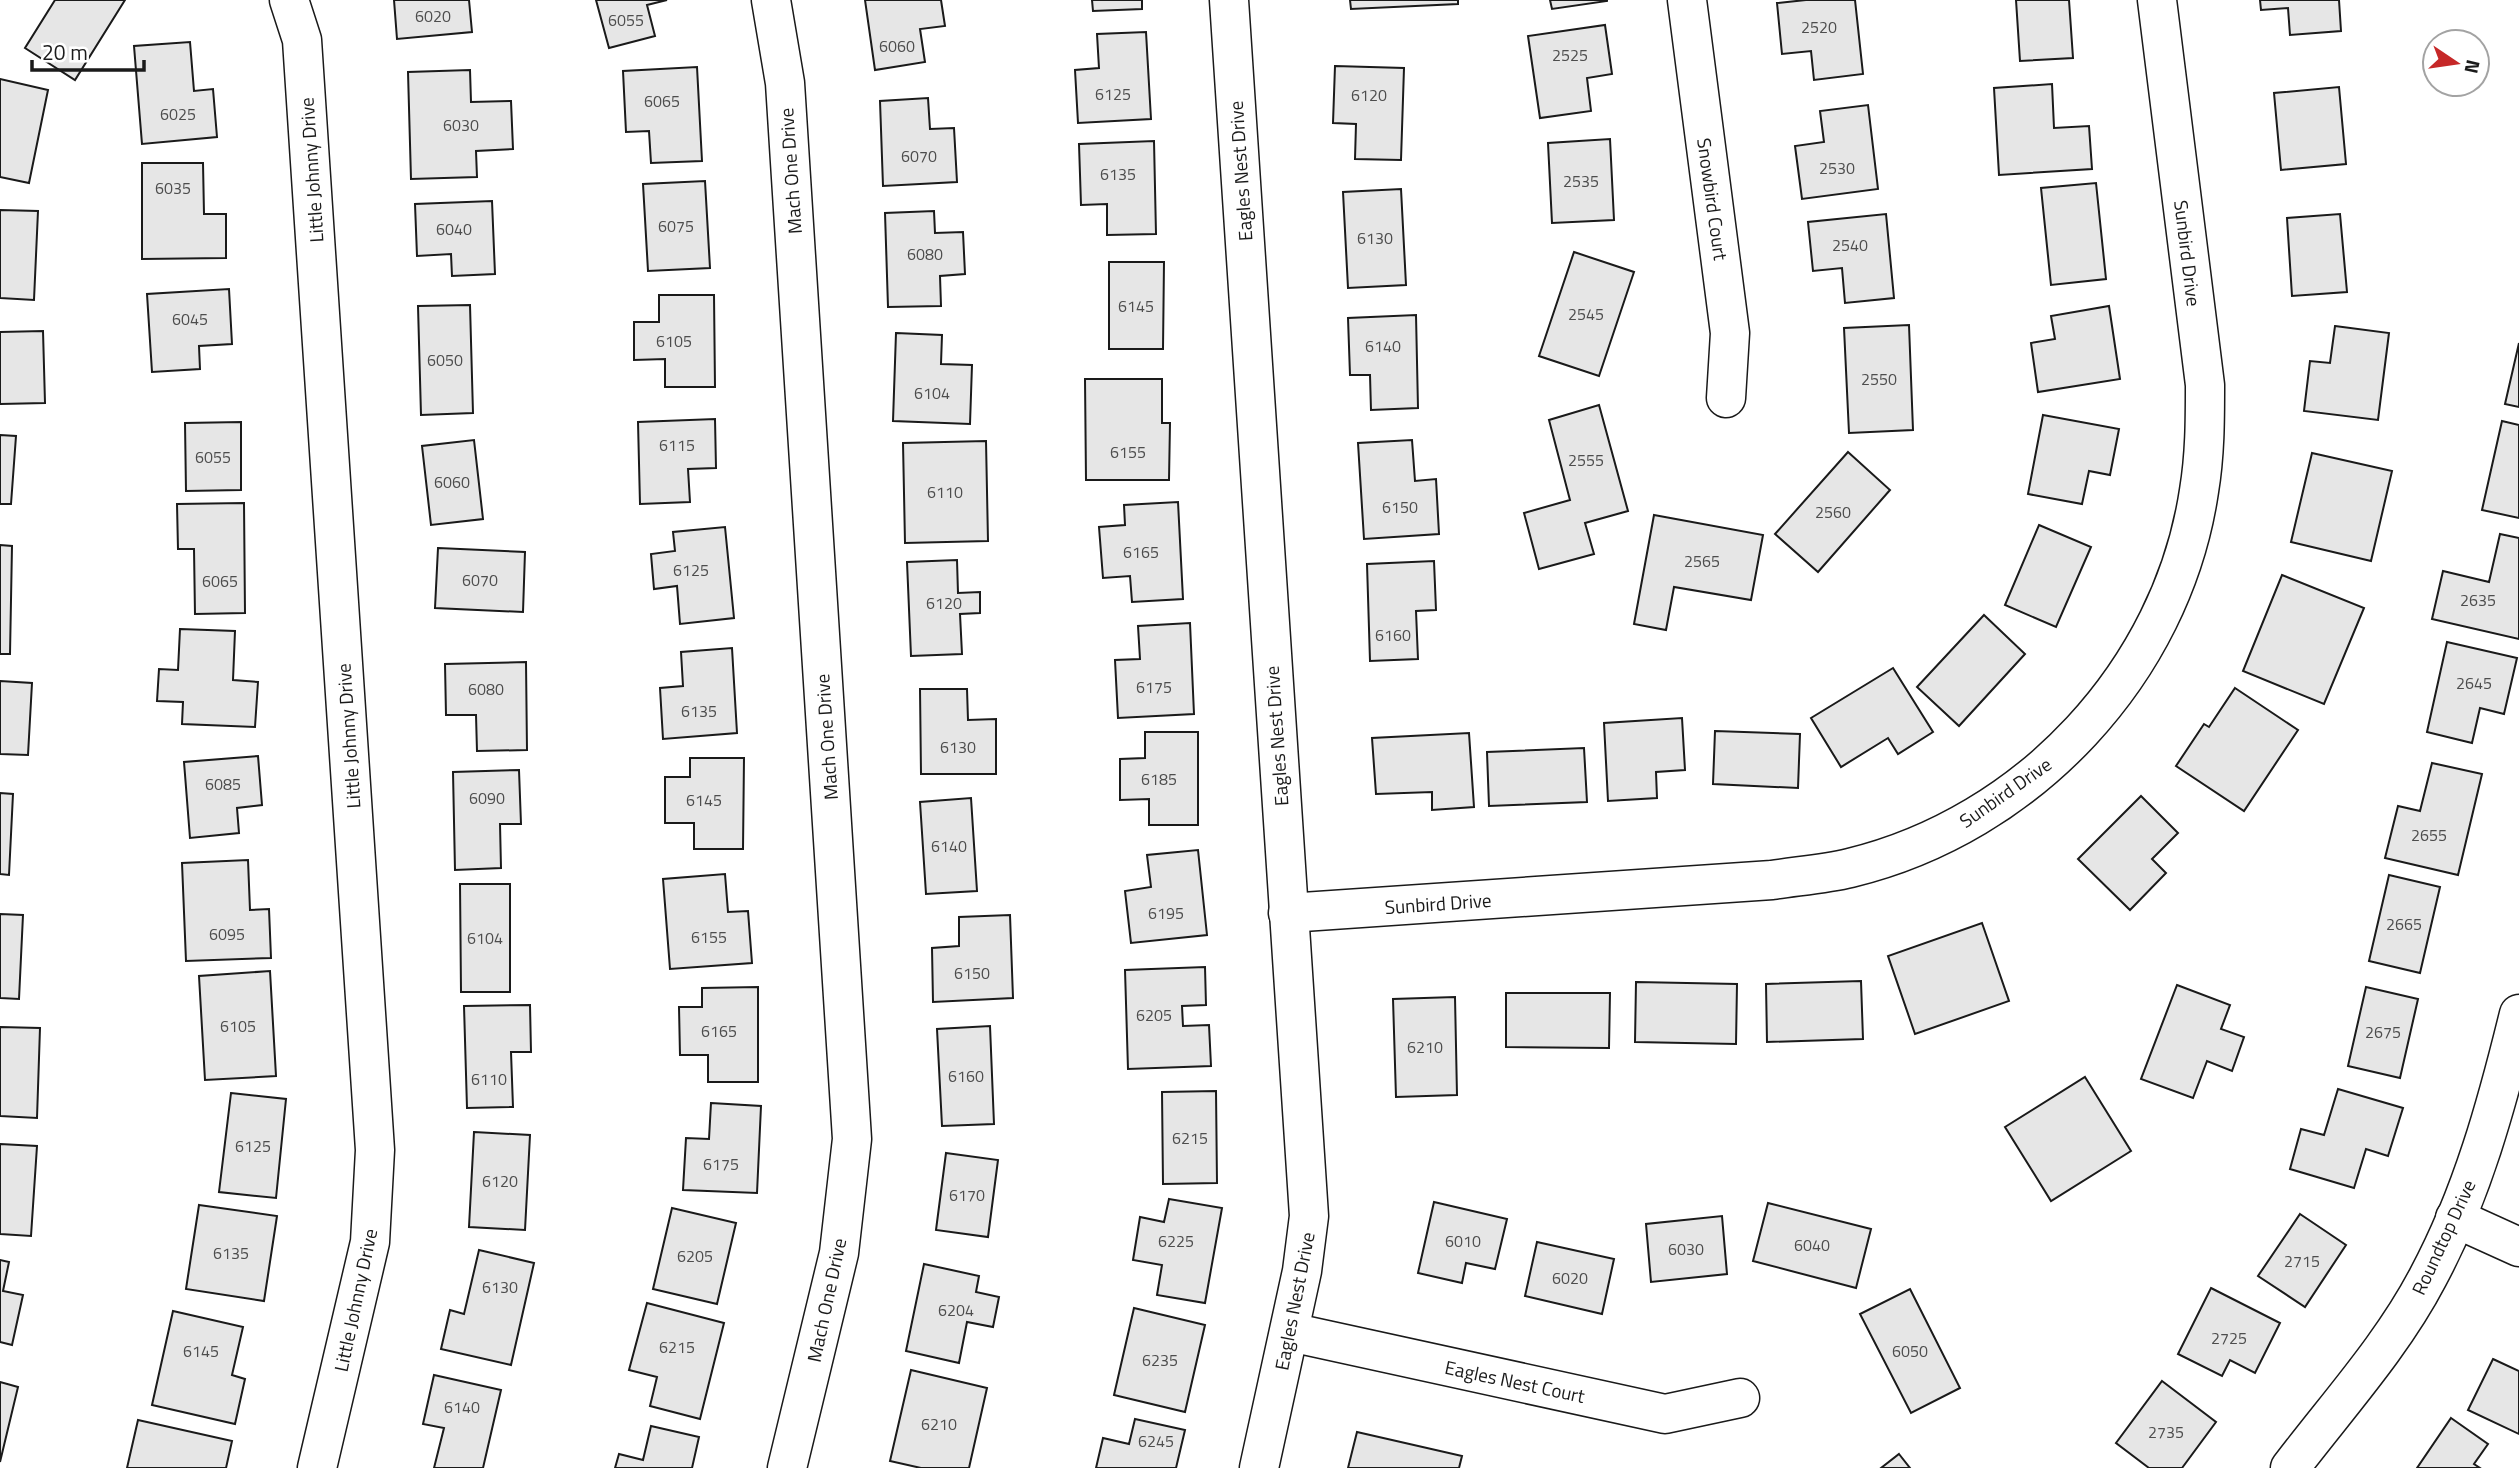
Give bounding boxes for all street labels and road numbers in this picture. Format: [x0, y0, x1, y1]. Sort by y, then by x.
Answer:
street label: Little Johnny Drive [291, 96, 331, 244]
street label: Eagles Nest Drive [1221, 100, 1259, 242]
street label: Mach One Drive [771, 107, 809, 235]
street label: Snowbird Court [1690, 136, 1736, 262]
street label: Sunbird Drive [2167, 198, 2209, 308]
street label: Little Johnny Drive [328, 662, 368, 810]
street label: Eagles Nest Drive [1257, 665, 1295, 807]
street label: Mach One Drive [807, 673, 845, 801]
street label: Sunbird Drive [1953, 749, 2057, 835]
street label: Sunbird Drive [1384, 885, 1492, 921]
street label: Roundtop Drive [2404, 1175, 2482, 1299]
street label: Little Johnny Drive [326, 1226, 384, 1374]
street label: Eagles Nest Drive [1266, 1229, 1322, 1373]
street label: Mach One Drive [799, 1235, 853, 1365]
street label: Eagles Nest Court [1442, 1352, 1588, 1410]

